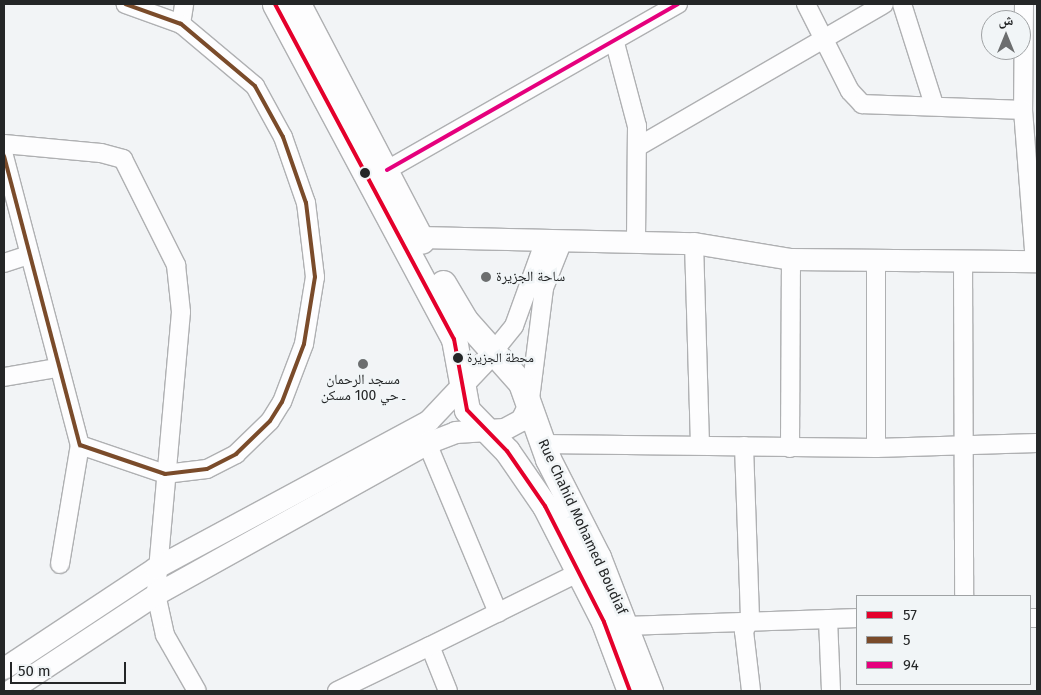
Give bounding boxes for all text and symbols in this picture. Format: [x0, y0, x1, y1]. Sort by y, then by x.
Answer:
north arrow [981, 10, 1031, 60]
text: ش [999, 12, 1013, 29]
unlabelled marker [360, 168, 370, 178]
place label: ساحة الجزيرة [496, 269, 565, 285]
marker: ساحة الجزيرة [480, 271, 492, 283]
place label: محطة الجزيرة [467, 350, 534, 366]
marker: محطة الجزيرة [453, 353, 463, 363]
marker: مسجد الرحمان ـ حي 100 مسكن [357, 358, 369, 370]
place label: مسجد الرحمان ـ حي 100 مسكن [321, 372, 405, 404]
street label: Rue Chahid Mohamed Boudiaf [534, 437, 630, 617]
legend [856, 595, 1031, 685]
text: 57 [903, 606, 917, 624]
text: 5 [903, 631, 911, 649]
scale bar [12, 652, 129, 684]
text: 94 [903, 656, 919, 674]
text: 50 m [18, 662, 51, 680]

